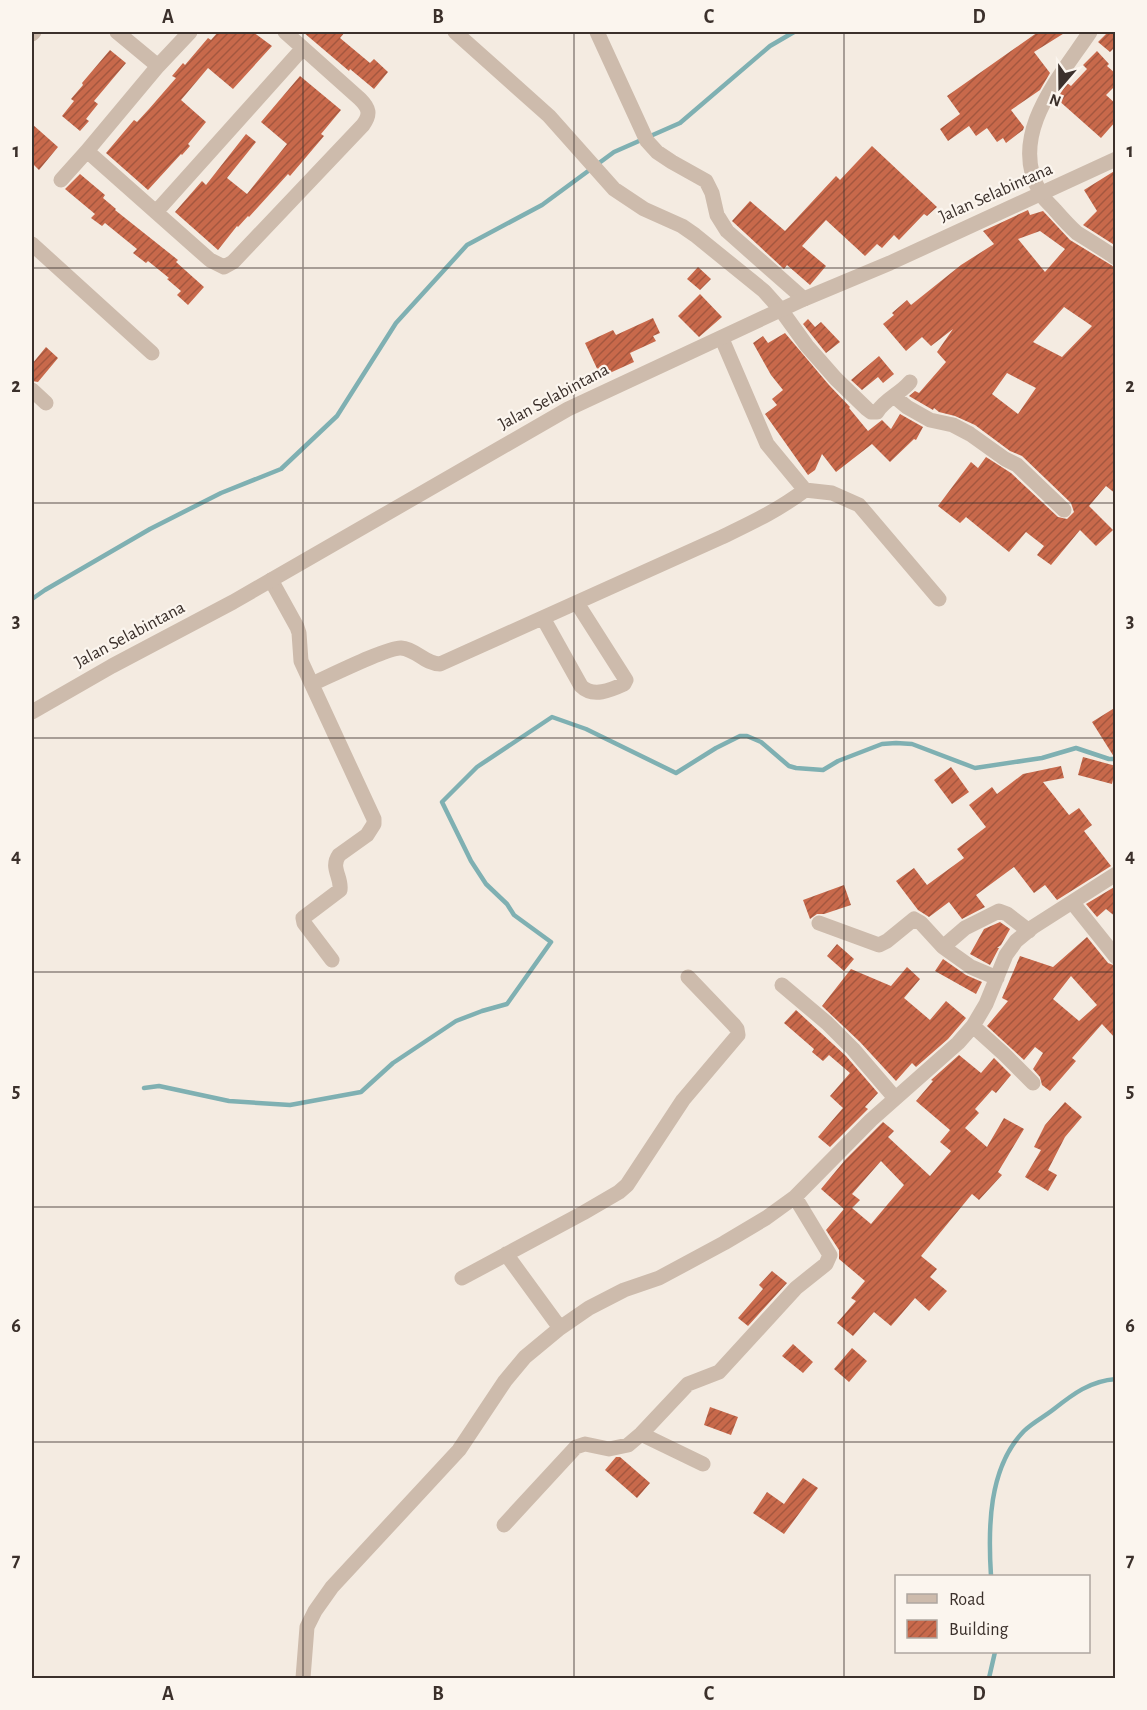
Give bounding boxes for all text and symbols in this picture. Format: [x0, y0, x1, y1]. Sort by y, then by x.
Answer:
text: A [162, 7, 174, 27]
text: B [432, 7, 444, 27]
text: C [704, 7, 715, 27]
text: D [972, 7, 986, 27]
north arrow [1030, 57, 1090, 117]
text: N [1047, 91, 1063, 110]
text: 1 [12, 141, 20, 161]
text: 1 [1126, 141, 1134, 161]
street label: Jalan Selabintana [937, 160, 1055, 226]
street label: Jalan Selabintana [496, 360, 612, 434]
text: 2 [11, 376, 21, 396]
text: 2 [1125, 376, 1135, 396]
street label: Jalan Selabintana [72, 598, 188, 672]
text: 3 [12, 611, 20, 631]
text: 3 [1126, 611, 1134, 631]
text: 4 [11, 846, 21, 866]
text: 4 [1125, 846, 1135, 866]
text: 5 [12, 1081, 20, 1101]
text: 5 [1126, 1081, 1134, 1101]
text: 6 [11, 1316, 21, 1336]
text: 6 [1125, 1316, 1135, 1336]
text: 7 [12, 1550, 21, 1570]
text: 7 [1126, 1550, 1135, 1570]
legend [895, 1575, 1090, 1653]
text: Road [949, 1591, 985, 1609]
text: Building [949, 1621, 1009, 1639]
text: A [162, 1684, 174, 1704]
text: B [432, 1684, 444, 1704]
text: C [704, 1684, 715, 1704]
text: D [972, 1684, 986, 1704]

